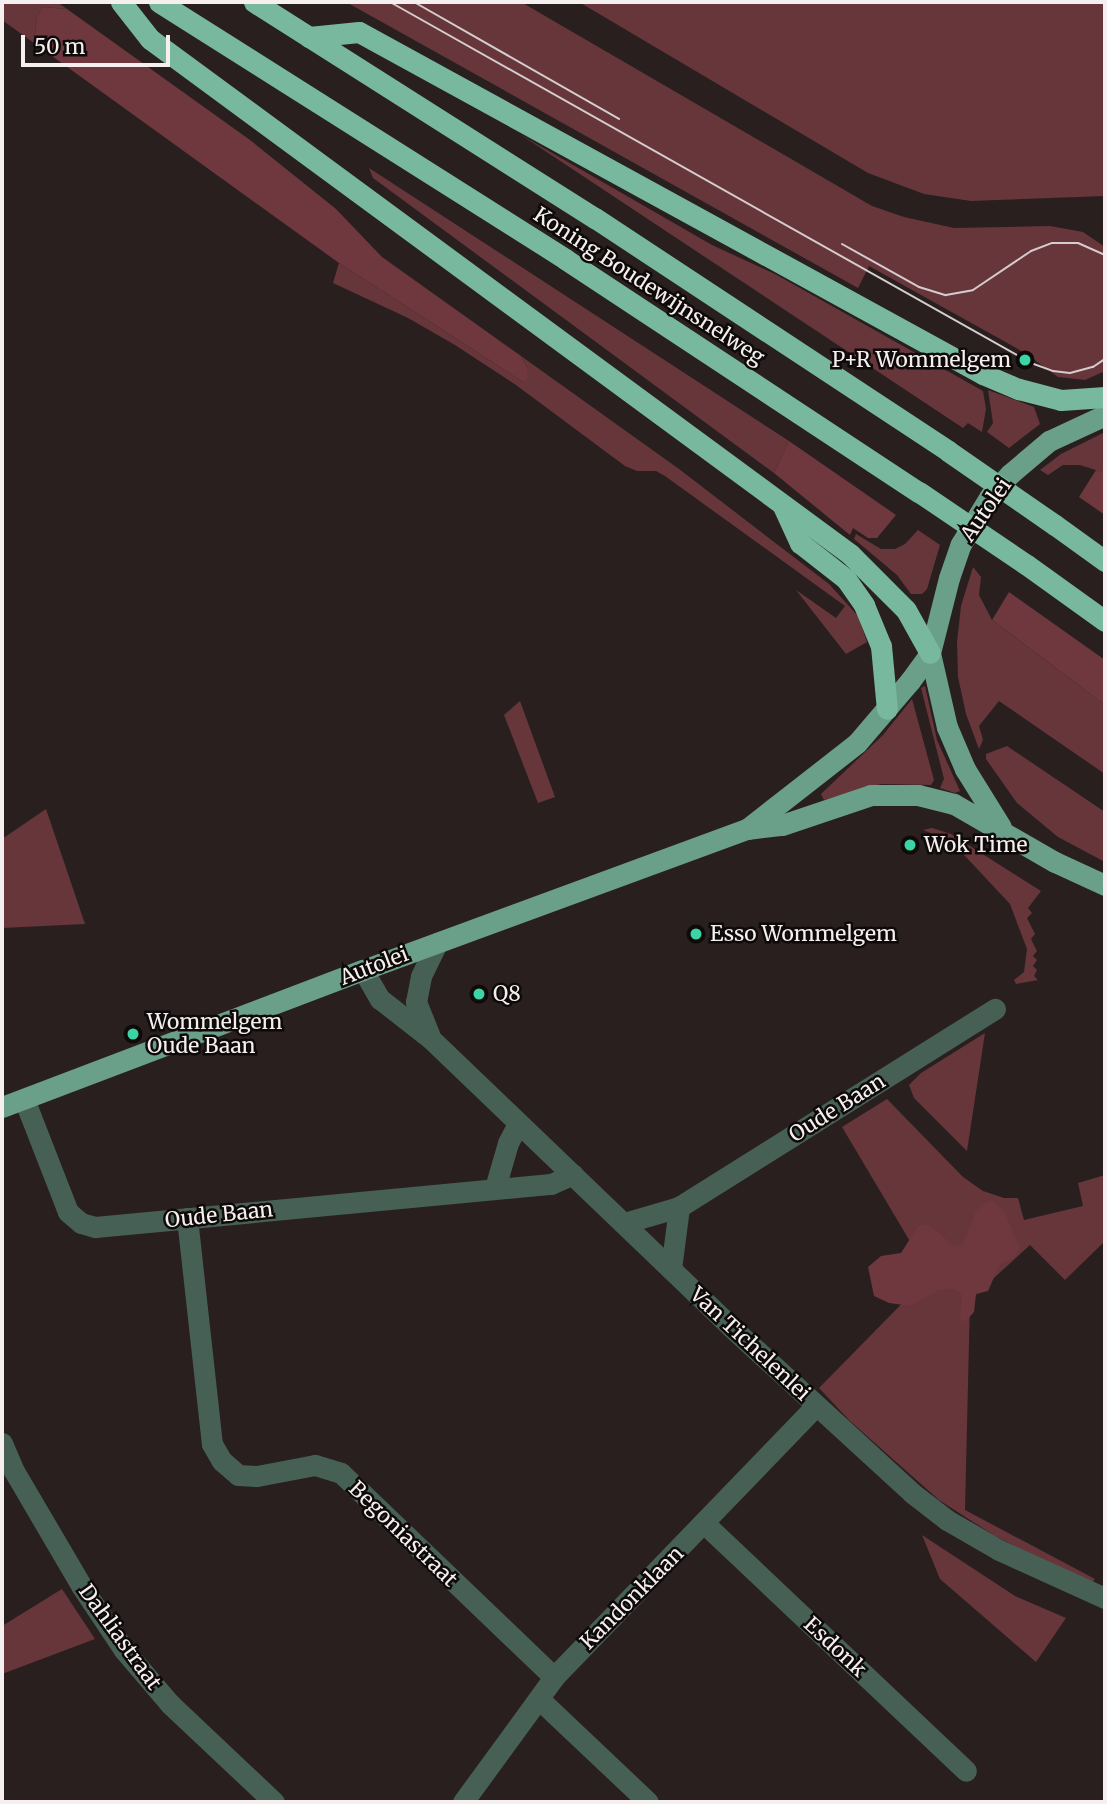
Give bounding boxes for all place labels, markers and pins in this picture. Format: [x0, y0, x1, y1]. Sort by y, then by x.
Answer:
place label: P+R Wommelgem [832, 347, 1011, 373]
marker: P+R Wommelgem [1017, 352, 1033, 368]
place label: Wok Time [924, 832, 1028, 858]
marker: Wok Time [902, 837, 918, 853]
place label: Esso Wommelgem [710, 921, 897, 947]
marker: Esso Wommelgem [688, 926, 704, 942]
place label: Q8 [493, 981, 521, 1007]
marker: Q8 [471, 986, 487, 1002]
place label: Wommelgem Oude Baan [147, 1009, 282, 1059]
marker: Wommelgem Oude Baan [125, 1026, 141, 1042]

